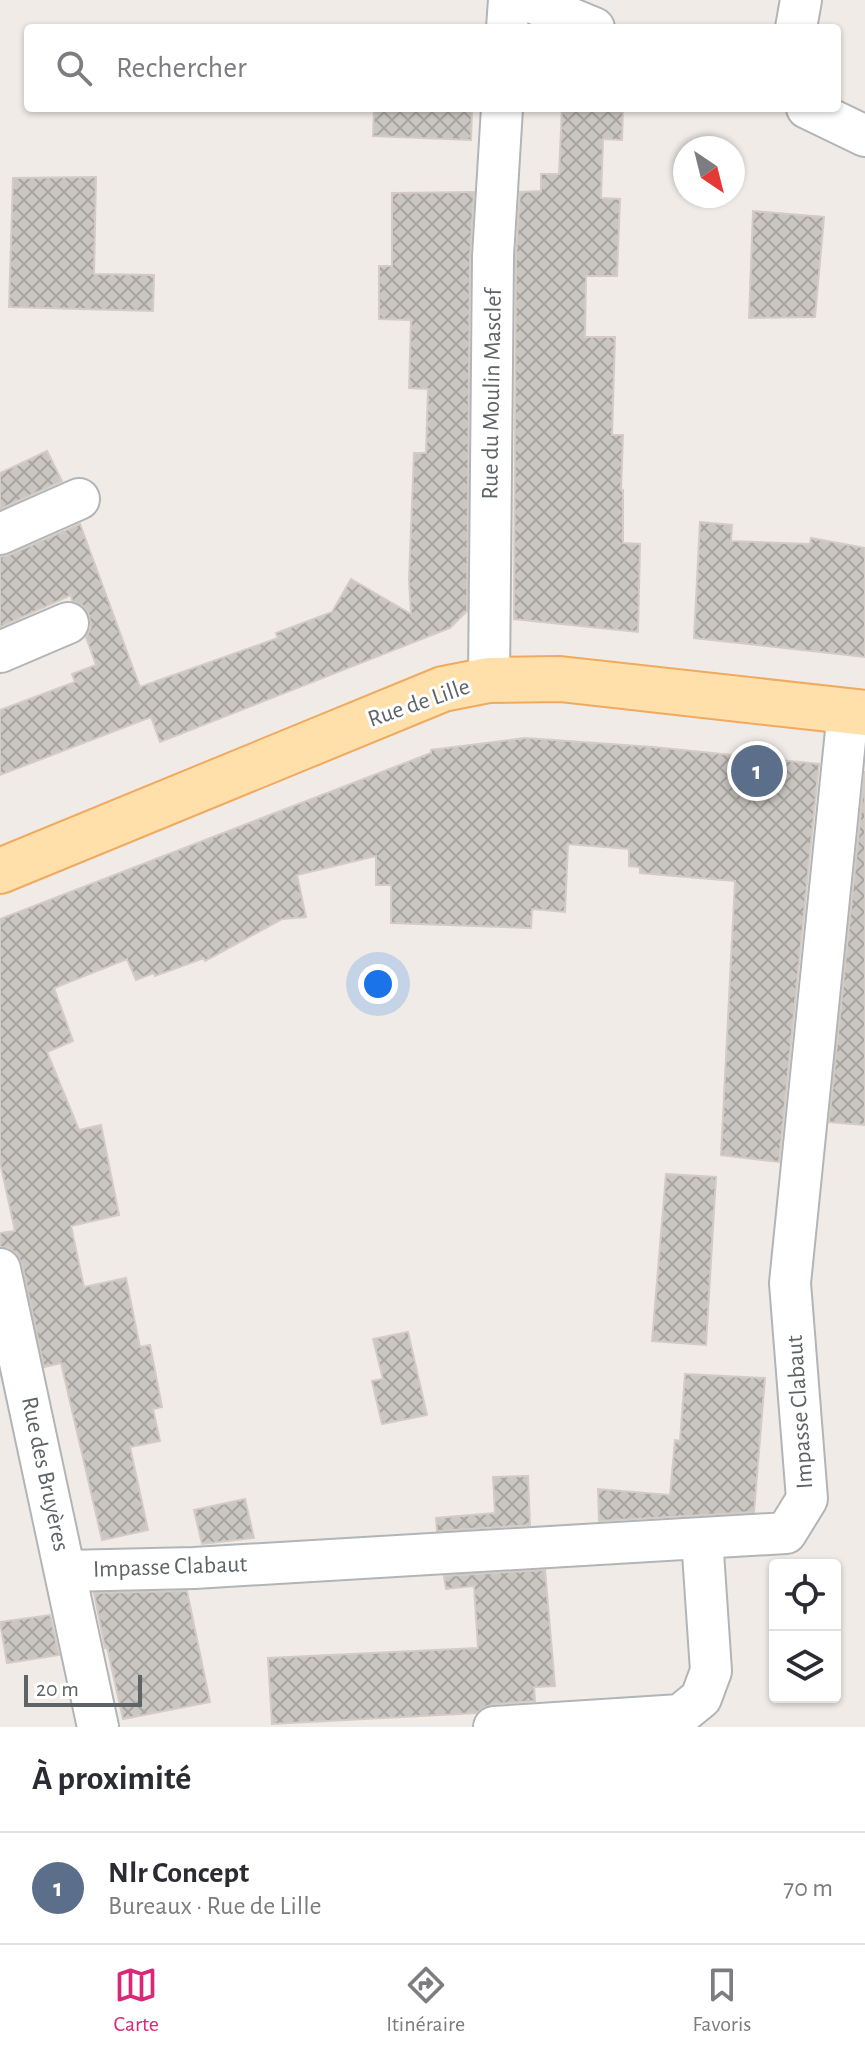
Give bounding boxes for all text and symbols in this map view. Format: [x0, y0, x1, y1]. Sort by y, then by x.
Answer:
search box [24, 24, 841, 112]
icon: search [52, 46, 96, 90]
text: Rechercher [116, 53, 247, 83]
north arrow [673, 136, 745, 208]
street label: Rue du Moulin Masclef [478, 286, 506, 500]
street label: Rue de Lille [365, 674, 473, 732]
pin: 1 [731, 741, 783, 801]
your location [358, 964, 398, 1004]
street label: Impasse Clabaut [783, 1334, 817, 1490]
street label: Rue des Bruyères [17, 1395, 73, 1553]
street label: Impasse Clabaut [92, 1552, 248, 1582]
map controls [769, 1559, 841, 1703]
button: locate [769, 1559, 841, 1631]
button: layers [769, 1631, 841, 1703]
scale bar [24, 1671, 142, 1707]
text: 20 m [36, 1678, 79, 1700]
text: À proximité [32, 1762, 191, 1796]
text: Nlr Concept [108, 1858, 249, 1888]
text: 1 [53, 1875, 63, 1901]
text: 70 m [783, 1875, 833, 1901]
text: Bureaux · Rue de Lille [108, 1893, 322, 1919]
tab: Carte [114, 1963, 159, 2037]
tab: Itinéraire [386, 1963, 465, 2037]
tab: Favoris [692, 1963, 751, 2037]

